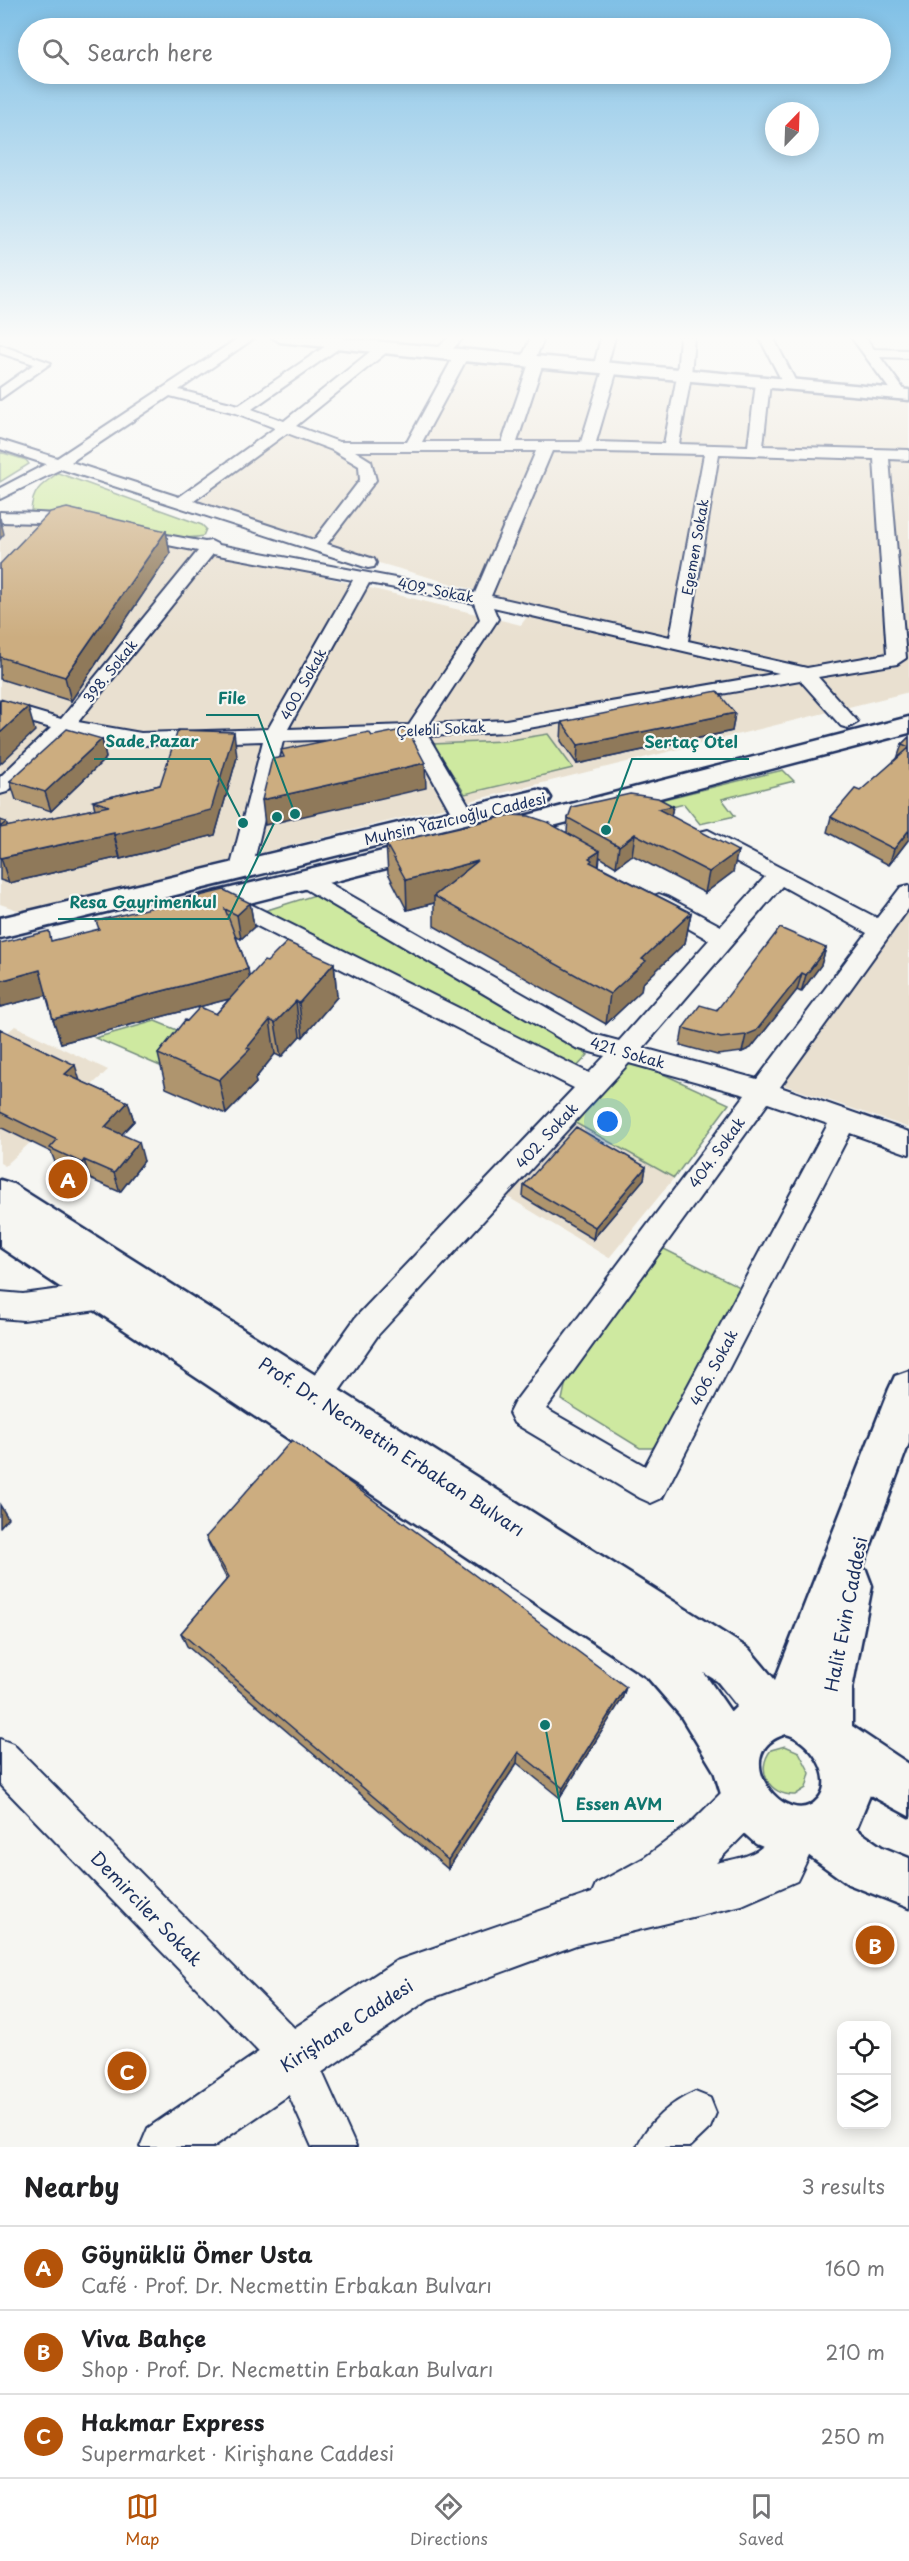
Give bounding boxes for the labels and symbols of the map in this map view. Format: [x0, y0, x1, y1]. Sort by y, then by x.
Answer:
north arrow [765, 102, 819, 156]
street label: Egemen Sokak [676, 497, 714, 597]
street label: 409. Sokak [396, 572, 476, 608]
street label: 398. Sokak [78, 635, 142, 707]
street label: 400. Sokak [275, 644, 331, 724]
callout: File [206, 681, 258, 715]
text: File [218, 685, 246, 709]
street label: Çelebli Sokak [396, 716, 486, 742]
callout: Sade Pazar [94, 725, 210, 759]
callout: Sertaç Otel [632, 725, 749, 759]
text: Sade Pazar [105, 728, 199, 752]
text: Sertaç Otel [644, 729, 738, 753]
street label: Muhsin Yazıcıoğlu Caddesi [362, 786, 548, 850]
callout: Resa Gayrimenkul [58, 885, 228, 919]
text: Resa Gayrimenkul [70, 889, 216, 913]
street label: 421. Sokak [588, 1030, 669, 1074]
street label: 402. Sokak [509, 1096, 583, 1173]
your location [593, 1107, 622, 1136]
street label: 404. Sokak [682, 1111, 750, 1193]
pin: A [48, 1156, 88, 1202]
street label: 406. Sokak [683, 1324, 743, 1409]
street label: Prof. Dr. Necmettin Erbakan Bulvarı [254, 1350, 530, 1542]
street label: Halit Evin Caddesi [817, 1534, 873, 1694]
callout: Essen AVM [563, 1787, 674, 1821]
text: Essen AVM [576, 1791, 662, 1815]
street label: Demirciler Sokak [85, 1844, 209, 1972]
pin: B [856, 1922, 894, 1968]
street label: Kirişhane Caddesi [274, 1972, 418, 2078]
pin: C [108, 2048, 146, 2094]

